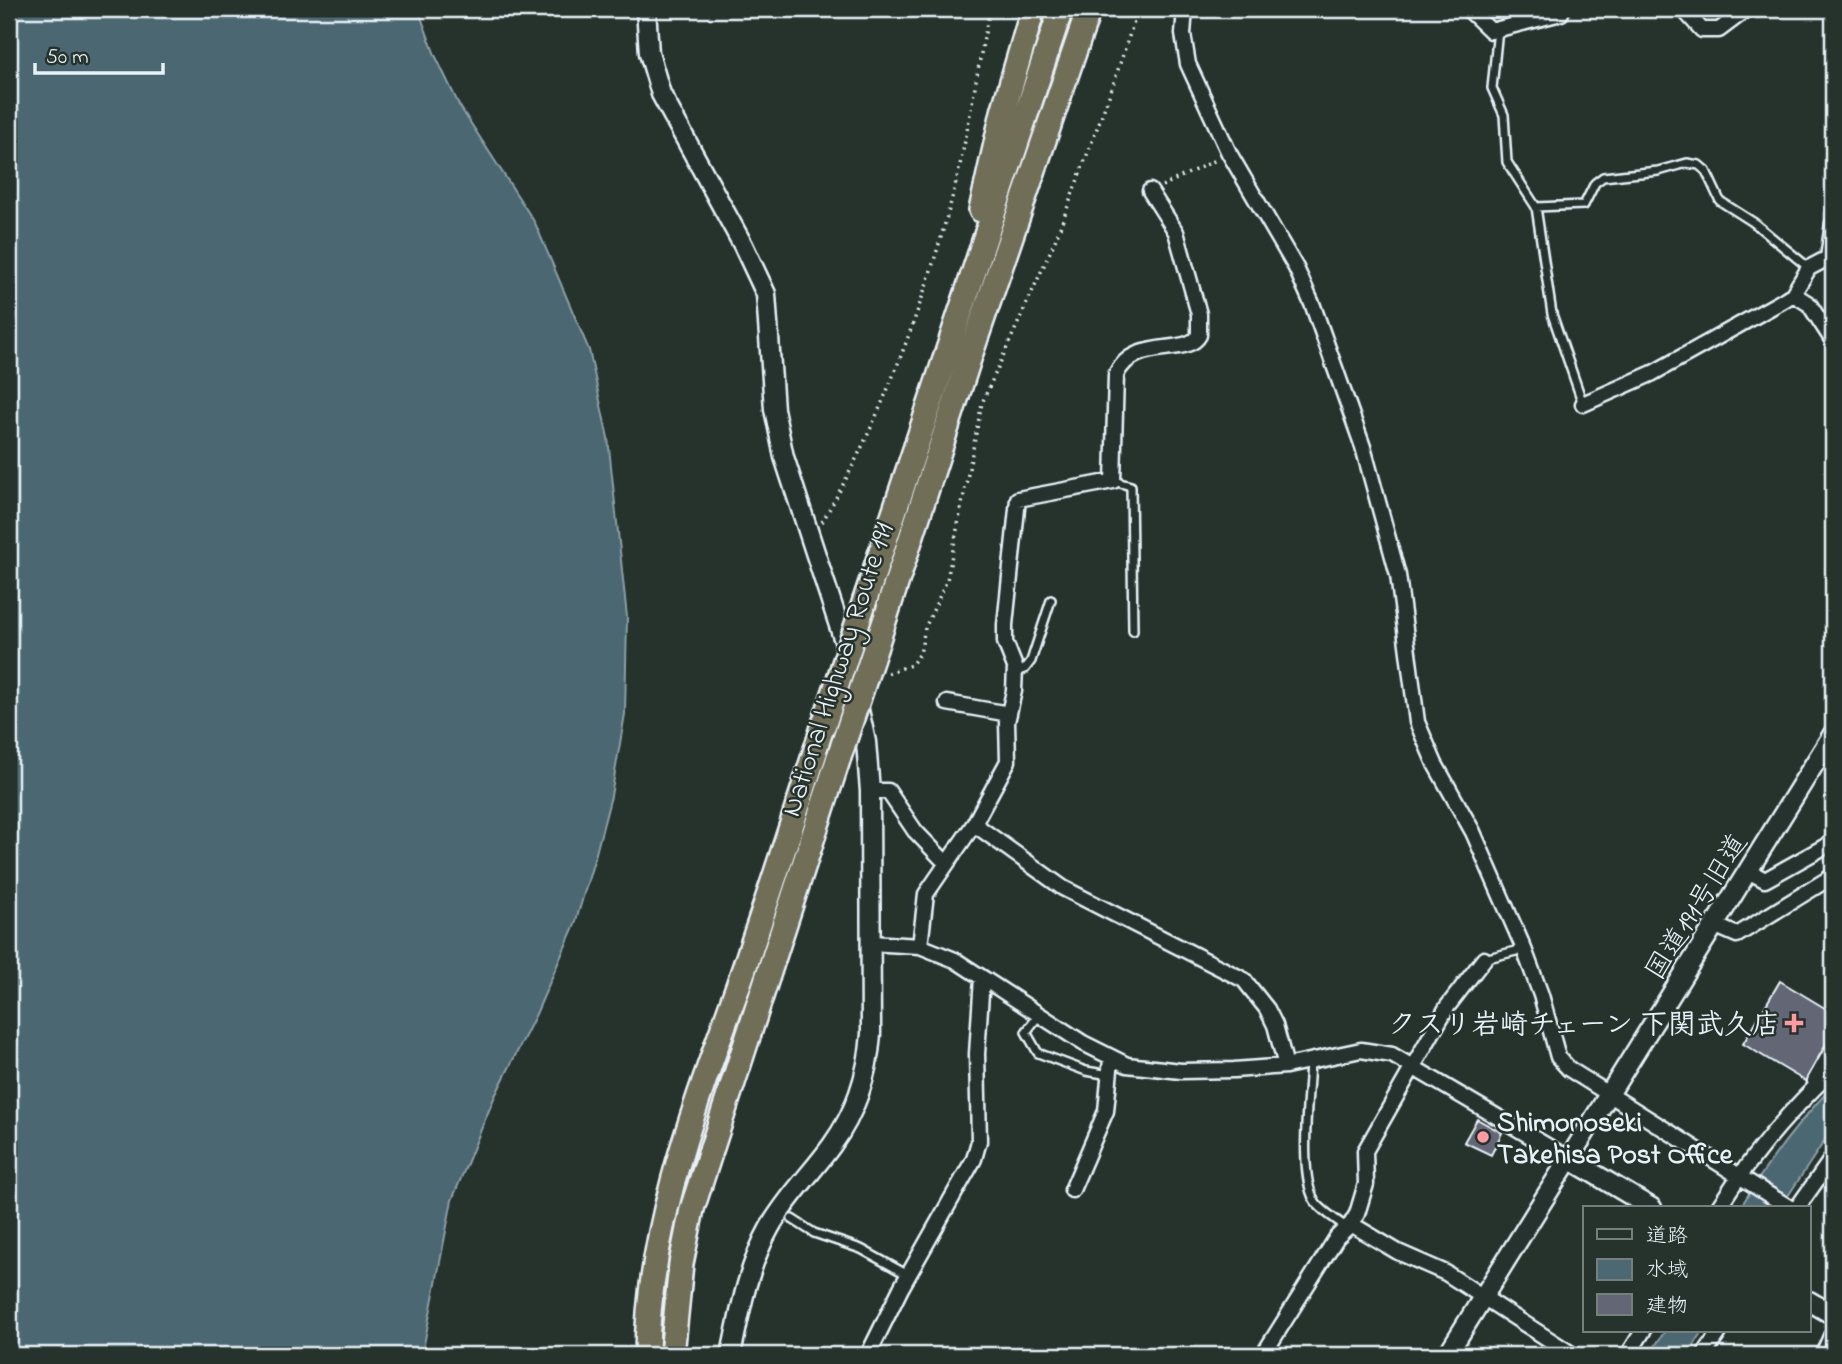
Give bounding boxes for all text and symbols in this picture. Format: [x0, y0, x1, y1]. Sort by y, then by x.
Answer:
scale bar [35, 32, 163, 76]
text: 50 m [46, 43, 89, 73]
street label: National Highway Route 191 [772, 518, 906, 822]
street label: 国道191号旧道 [1637, 826, 1759, 989]
place label: クスリ岩崎チェーン 下関武久店 [1388, 1006, 1780, 1047]
marker: クスリ岩崎チェーン 下関武久店 [1786, 1015, 1802, 1031]
place label: Shimonoseki Takehisa Post Office [1497, 1104, 1734, 1177]
marker: Shimonoseki Takehisa Post Office [1475, 1129, 1491, 1145]
legend [1583, 1206, 1811, 1332]
text: 道路 [1646, 1222, 1688, 1252]
text: 水域 [1646, 1256, 1688, 1286]
text: 建物 [1646, 1292, 1688, 1322]

